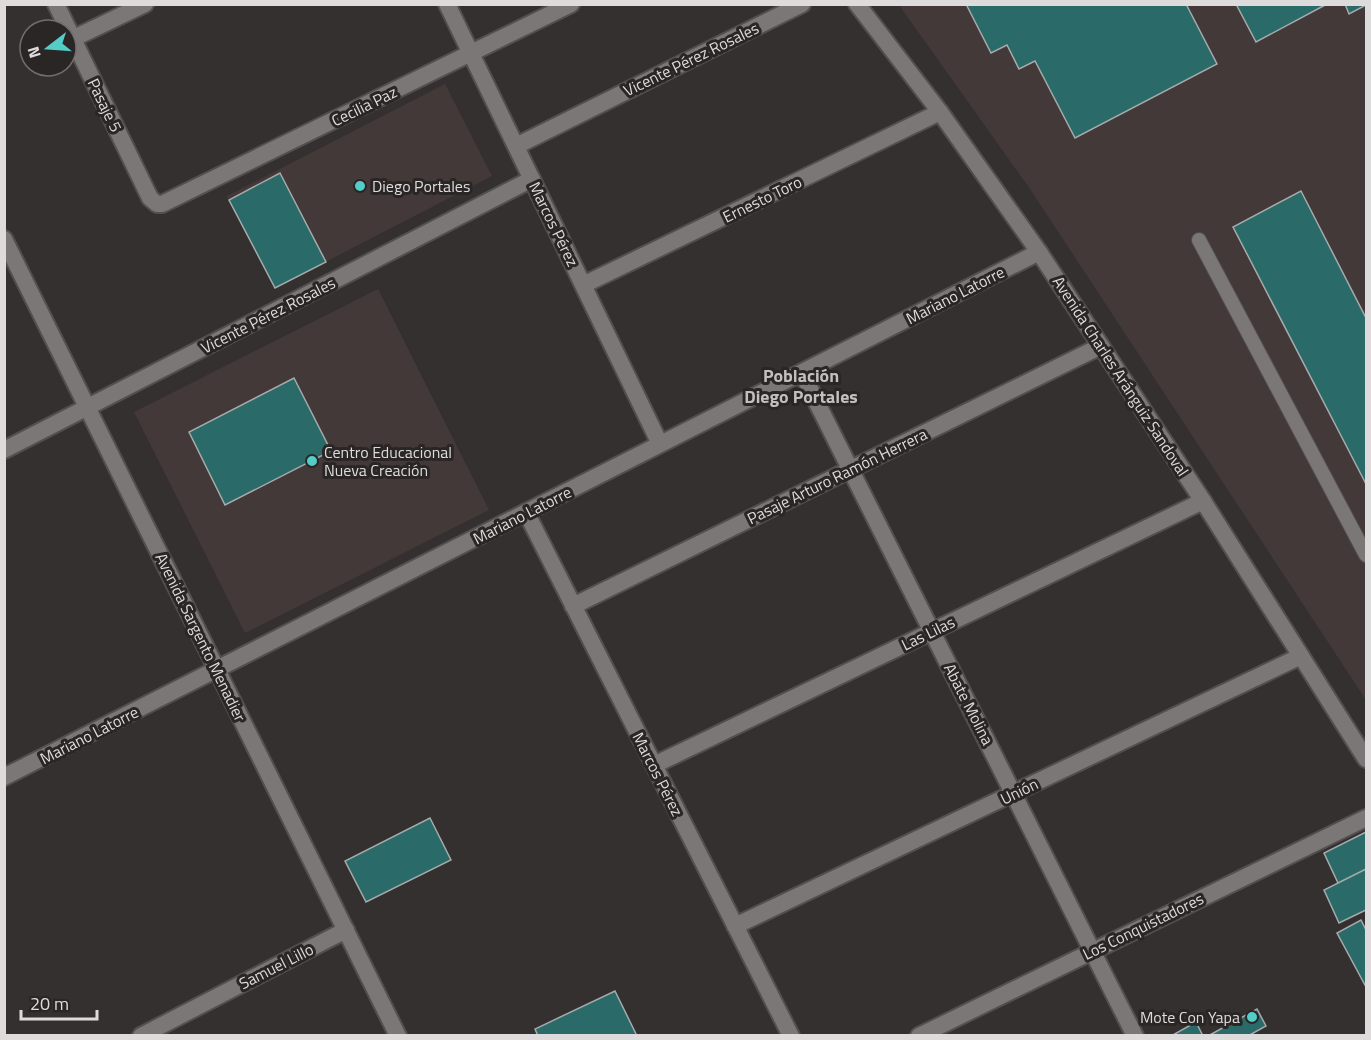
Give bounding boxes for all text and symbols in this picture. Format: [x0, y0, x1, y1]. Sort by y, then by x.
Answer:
street label: Vicente Pérez Rosales [619, 16, 763, 102]
north arrow [18, 18, 78, 78]
text: N [21, 44, 47, 61]
street label: Pasaje 5 [82, 74, 128, 136]
street label: Cecilia Paz [327, 80, 401, 132]
street label: Ernesto Toro [718, 170, 806, 228]
place label: Diego Portales [372, 174, 470, 198]
street label: Marcos Pérez [523, 178, 585, 270]
marker: Diego Portales [353, 179, 367, 193]
street label: Mariano Latorre [902, 260, 1008, 330]
street label: Vicente Pérez Rosales [197, 271, 339, 359]
street label: Avenida Charles Aránguiz Sandoval [1047, 271, 1195, 481]
district label: Población Diego Portales [744, 362, 858, 410]
street label: Pasaje Arturo Ramón Herrera [743, 422, 931, 530]
place label: Centro Educacional Nueva Creación [324, 440, 452, 482]
marker: Centro Educacional Nueva Creación [305, 454, 319, 468]
street label: Mariano Latorre [469, 480, 575, 550]
street label: Avenida Sargento Menadier [150, 549, 253, 726]
street label: Las Lilas [897, 610, 959, 656]
street label: Abate Molina [938, 659, 1000, 749]
street label: Mariano Latorre [36, 700, 142, 770]
street label: Marcos Pérez [627, 728, 689, 820]
street label: Unión [996, 772, 1042, 810]
street label: Los Conquistadores [1078, 886, 1208, 966]
street label: Samuel Lillo [235, 937, 317, 995]
scale bar [21, 983, 98, 1021]
text: 20 m [30, 990, 69, 1017]
place label: Mote Con Yapa [1140, 1005, 1240, 1029]
marker: Mote Con Yapa [1245, 1010, 1259, 1024]

